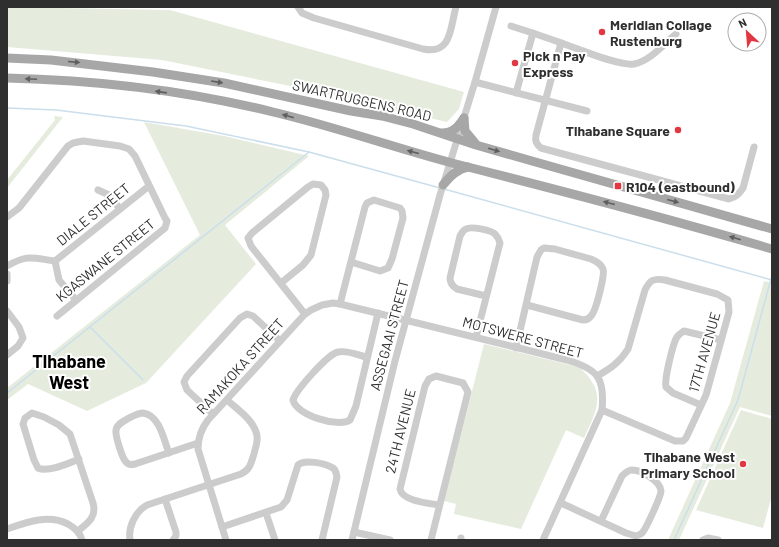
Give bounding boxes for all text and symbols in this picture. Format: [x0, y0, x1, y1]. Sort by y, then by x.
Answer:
north arrow [727, 12, 767, 52]
text: N [736, 15, 749, 30]
place label: Meridian Collage Rustenburg [610, 16, 712, 49]
marker: Meridian Collage Rustenburg [597, 27, 607, 37]
place label: Pick n Pay Express [523, 47, 586, 80]
marker: Pick n Pay Express [510, 58, 520, 68]
one-way arrow [68, 59, 80, 66]
one-way arrow [24, 76, 37, 82]
street label: SWARTRUGGENS ROAD [291, 76, 433, 124]
one-way arrow [210, 79, 223, 85]
one-way arrow [154, 89, 167, 95]
one-way arrow [282, 113, 294, 119]
place label: Tlhabane Square [566, 122, 670, 139]
marker: Tlhabane Square [673, 125, 683, 135]
one-way arrow [489, 147, 501, 153]
one-way arrow [407, 149, 419, 155]
place label: R104 (eastbound) [626, 178, 735, 195]
street label: DIALE STREET [53, 179, 133, 249]
marker: R104 (eastbound) [613, 181, 623, 191]
one-way arrow [667, 199, 680, 205]
one-way arrow [603, 200, 615, 206]
street label: KGASWANE STREET [52, 215, 158, 305]
one-way arrow [728, 235, 740, 241]
street label: ASSEGAAI STREET [366, 278, 412, 392]
street label: 17TH AVENUE [684, 310, 724, 394]
street label: MOTSWERE STREET [461, 313, 585, 361]
street label: RAMAKOKA STREET [193, 315, 287, 417]
district label: Tlhabane West [32, 350, 106, 393]
street label: 24TH AVENUE [381, 387, 419, 475]
place label: Tlhabane West Primary School [641, 448, 735, 481]
marker: Tlhabane West Primary School [738, 459, 748, 469]

